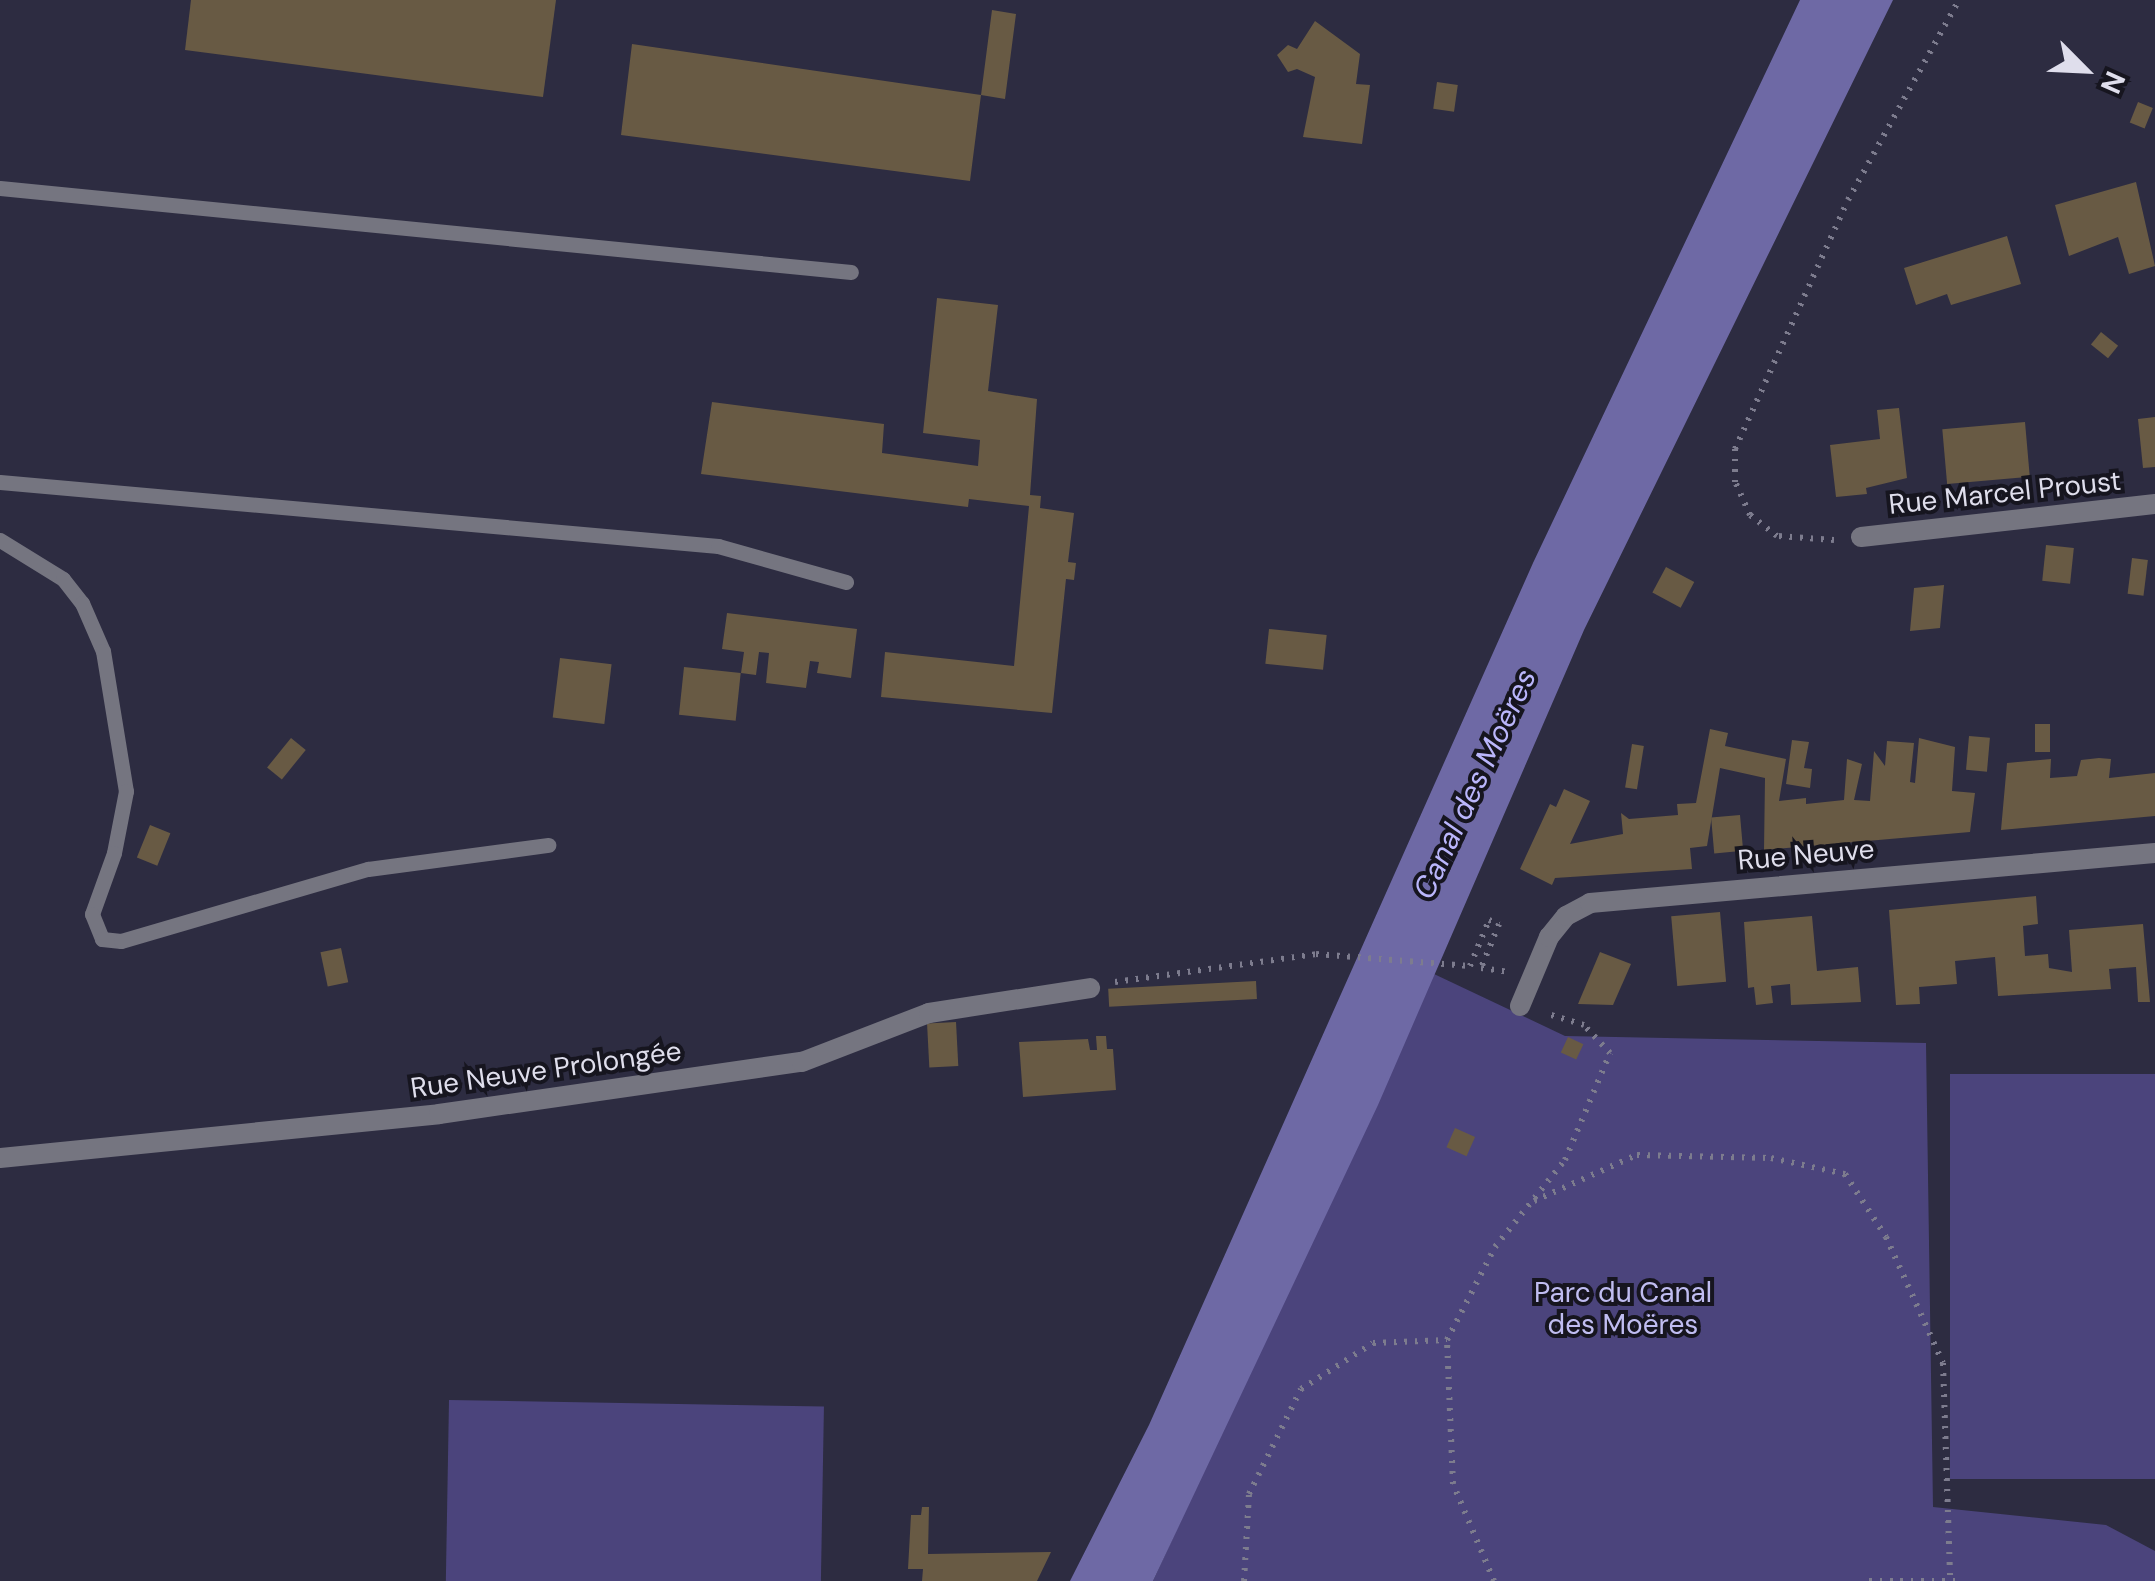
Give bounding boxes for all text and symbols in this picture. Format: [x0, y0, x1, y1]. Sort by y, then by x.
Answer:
north arrow [2035, 20, 2135, 120]
text: N [2092, 66, 2134, 99]
street label: Rue Marcel Proust [1887, 464, 2123, 522]
water label: Canal des Moëres [1406, 663, 1544, 905]
street label: Rue Neuve [1736, 832, 1876, 878]
street label: Rue Neuve Prolongée [408, 1034, 684, 1106]
park label: Parc du Canal des Moëres [1534, 1276, 1712, 1342]

